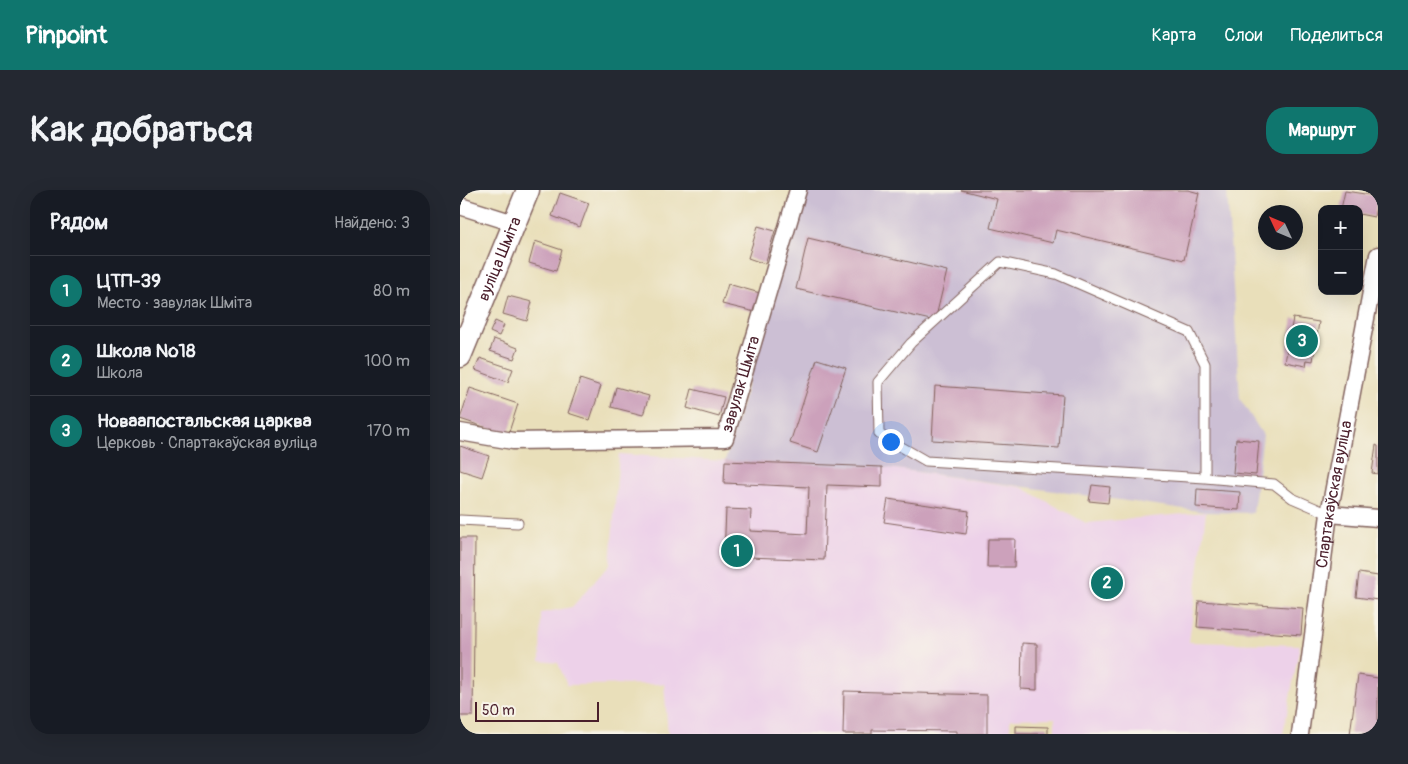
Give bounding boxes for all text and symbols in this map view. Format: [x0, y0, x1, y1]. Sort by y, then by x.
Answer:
text: Pinpoint [25, 21, 107, 50]
text: Карта [1152, 24, 1196, 47]
text: Слои [1224, 24, 1262, 47]
text: Поделиться [1290, 24, 1383, 47]
button: Маршрут [1266, 107, 1378, 154]
text: Как добраться [30, 108, 253, 152]
north arrow [1258, 205, 1303, 250]
map controls [1318, 205, 1363, 295]
button: + [1318, 205, 1363, 250]
text: Рядом [50, 209, 108, 236]
text: Найдено: 3 [334, 213, 410, 233]
street label: вуліца Шміта [474, 214, 526, 304]
button: − [1318, 250, 1363, 295]
text: ЦТП-39 [97, 269, 161, 293]
text: 1 [63, 281, 69, 301]
text: 80 m [373, 281, 410, 301]
text: Место · завулак Шміта [97, 293, 252, 313]
pin: 3 [1286, 322, 1318, 360]
street label: завулак Шміта [717, 334, 765, 435]
text: Школа №18 [97, 339, 196, 363]
text: 2 [62, 351, 70, 371]
text: 100 m [364, 351, 410, 371]
text: Школа [97, 363, 143, 383]
text: Новаапостальская царква [97, 409, 312, 433]
street label: Спартакаўская вуліца [1312, 419, 1356, 569]
text: 3 [62, 421, 70, 441]
text: 170 m [367, 421, 410, 441]
your location [878, 429, 904, 455]
text: Церковь · Спартакаўская вуліца [97, 433, 317, 453]
pin: 1 [721, 532, 753, 570]
pin: 2 [1091, 564, 1123, 602]
scale bar [475, 699, 599, 722]
text: 50 m [482, 702, 515, 719]

